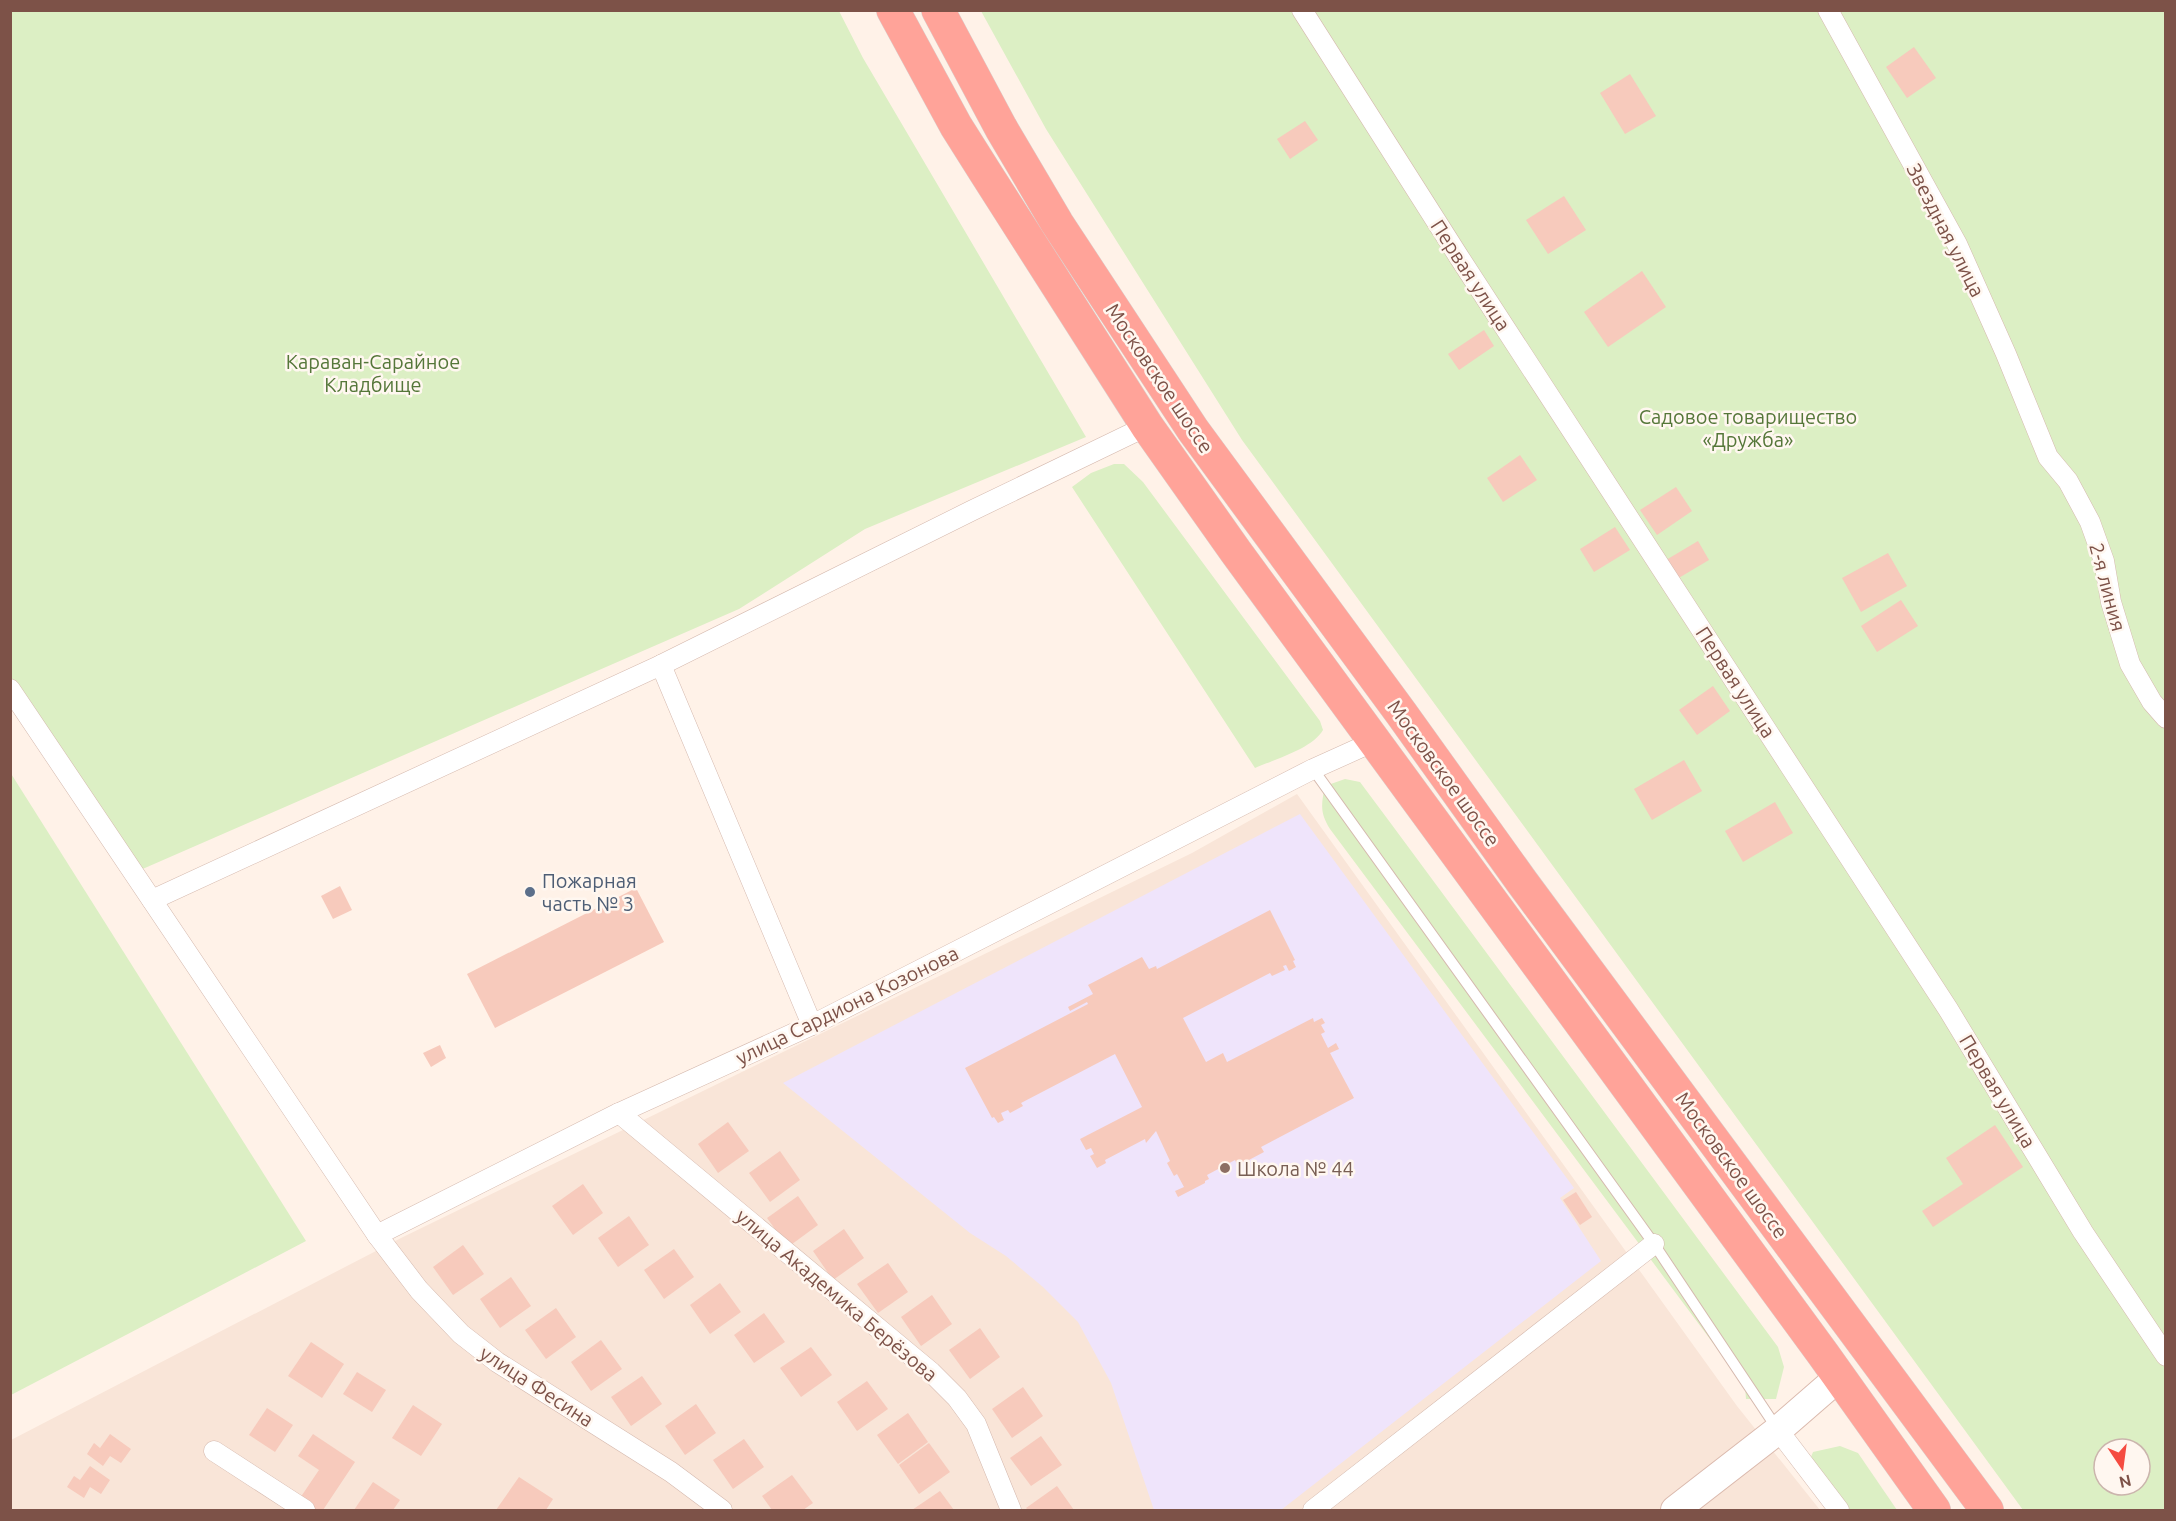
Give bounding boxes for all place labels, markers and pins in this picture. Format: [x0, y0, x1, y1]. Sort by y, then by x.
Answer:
place label: Пожарная часть № 3 [542, 869, 637, 915]
marker: Пожарная часть № 3 [523, 885, 537, 899]
place label: Школа № 44 [1237, 1157, 1354, 1180]
marker: Школа № 44 [1218, 1161, 1232, 1175]

